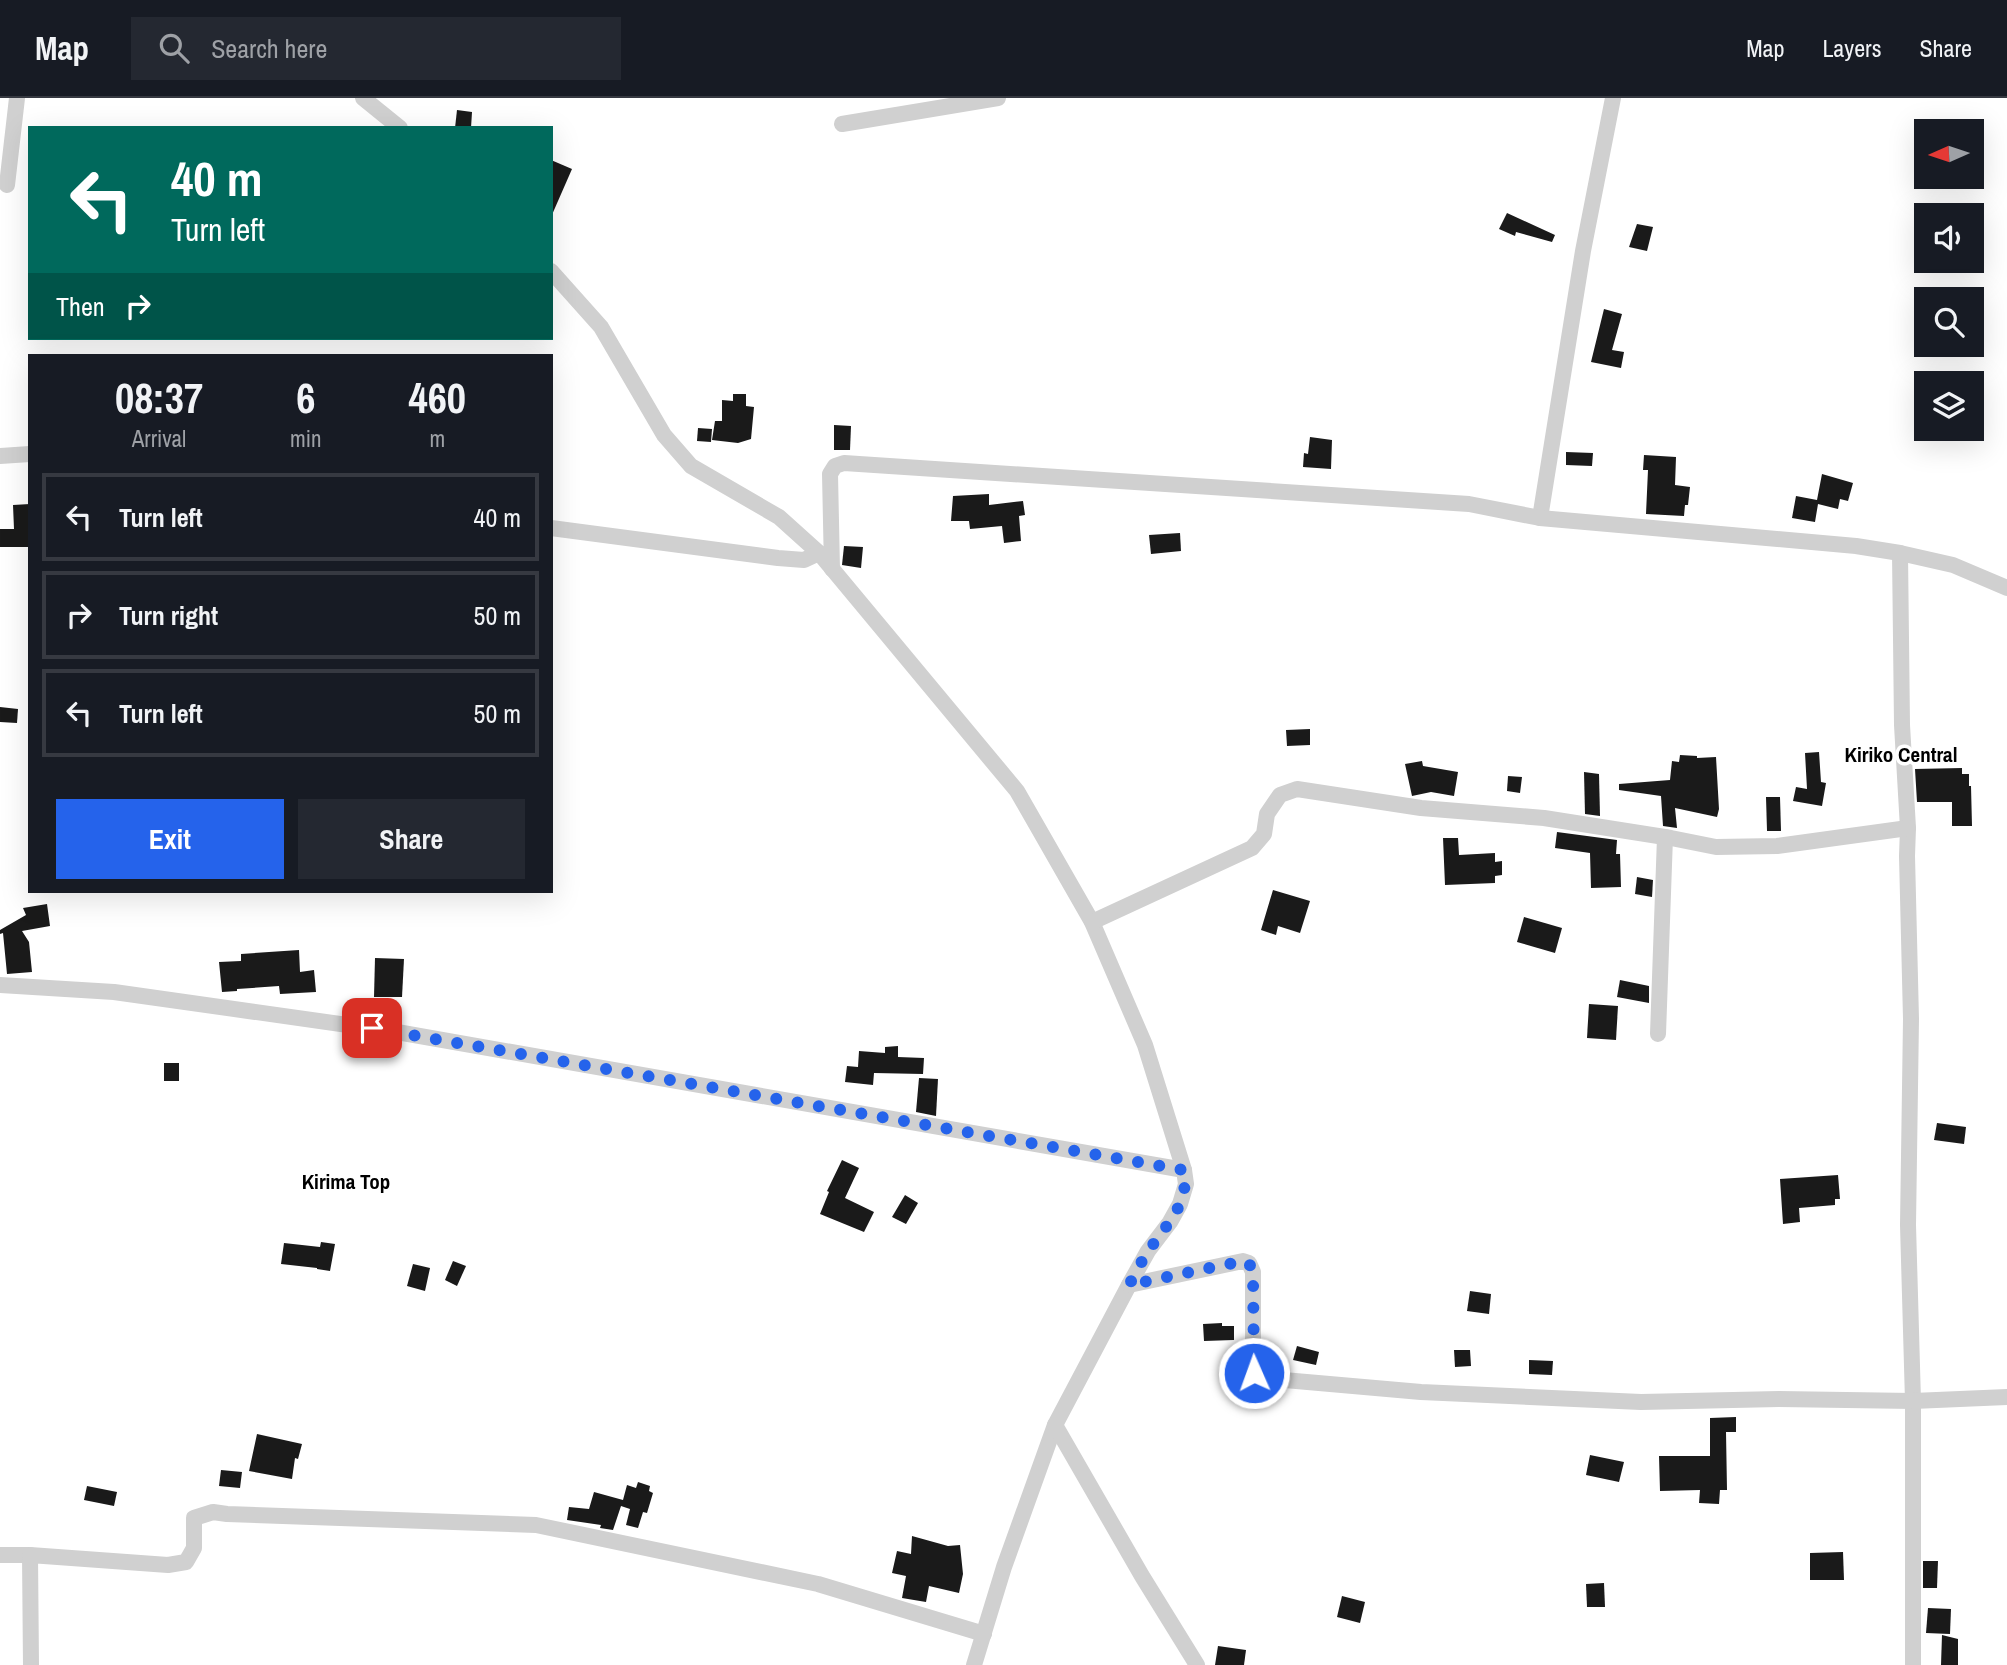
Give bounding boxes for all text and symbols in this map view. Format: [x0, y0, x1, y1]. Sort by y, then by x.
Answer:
search box [131, 17, 621, 80]
text: Map [35, 26, 89, 70]
icon: search [155, 29, 193, 67]
text: Search here [211, 31, 327, 66]
text: Map [1746, 32, 1784, 64]
text: Layers [1822, 32, 1881, 64]
text: Share [1919, 32, 1972, 64]
north arrow [1914, 119, 1984, 189]
map controls [1914, 119, 1984, 441]
text: 40 m [171, 145, 263, 211]
icon: left [56, 154, 147, 245]
button: sound [1914, 203, 1984, 273]
text: Turn left [171, 208, 265, 251]
icon: right [119, 287, 157, 325]
button: search [1914, 287, 1984, 357]
text: Then [56, 289, 105, 324]
text: 08:37 [115, 370, 203, 426]
text: 6 [296, 370, 315, 426]
text: 460 [409, 370, 466, 426]
button: layers [1914, 371, 1984, 441]
text: Arrival [132, 423, 186, 454]
text: min [290, 423, 322, 454]
text: m [429, 423, 445, 454]
icon: left [60, 498, 98, 536]
text: Turn left [119, 500, 203, 535]
text: 40 m [474, 500, 521, 535]
icon: right [60, 596, 98, 634]
text: Turn right [119, 598, 218, 633]
text: 50 m [474, 598, 521, 633]
icon: left [60, 694, 98, 732]
text: Turn left [119, 696, 203, 731]
text: 50 m [474, 696, 521, 731]
district label: Kiriko Central [1845, 740, 1957, 769]
button: Exit [56, 799, 284, 879]
button: Share [298, 799, 525, 879]
pin [342, 998, 402, 1058]
icon: arrive [353, 1009, 391, 1047]
district label: Kirima Top [302, 1167, 390, 1196]
position arrow [1217, 1336, 1291, 1410]

